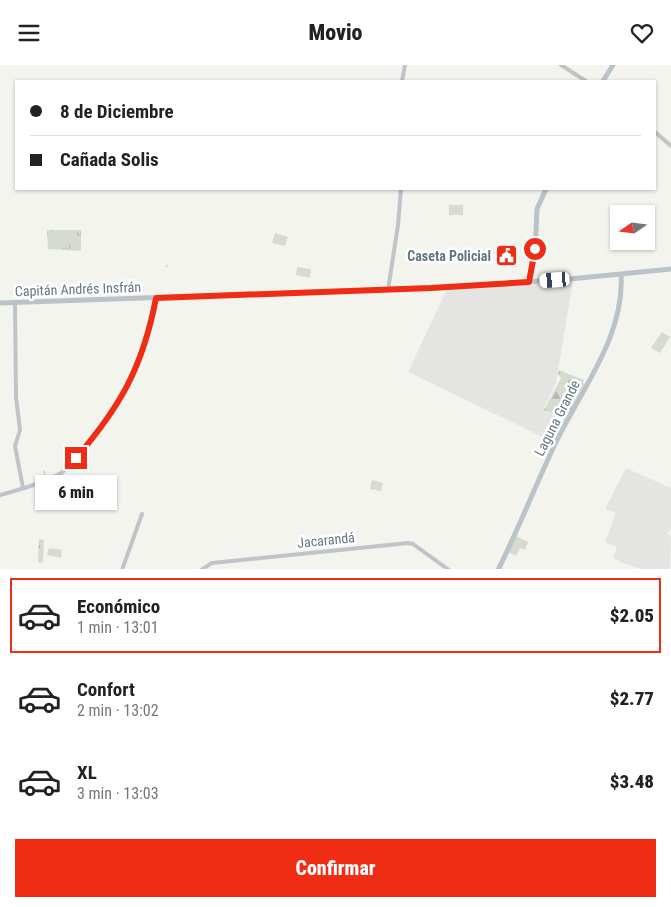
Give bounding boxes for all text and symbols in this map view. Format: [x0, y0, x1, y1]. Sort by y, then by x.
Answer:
icon: menu [15, 19, 43, 47]
icon: heart [628, 19, 656, 47]
text: Movio [309, 20, 362, 45]
text: 8 de Diciembre [60, 100, 174, 123]
text: Cañada Solis [60, 148, 159, 171]
north arrow [610, 205, 655, 250]
map controls [610, 205, 655, 250]
route start [524, 238, 546, 260]
public building icon: Caseta Policial [495, 244, 519, 268]
place label: Caseta Policial [407, 248, 491, 264]
car [539, 271, 570, 289]
street label: Capitán Andrés Insfrán [15, 279, 141, 299]
street label: Laguna Grande [531, 377, 583, 459]
route end [65, 447, 87, 469]
callout: 6 min [35, 475, 117, 511]
text: 6 min [58, 483, 94, 502]
street label: Jacarandá [296, 529, 356, 551]
icon: car [17, 593, 62, 638]
text: Económico [77, 595, 160, 618]
text: $2.05 [610, 604, 654, 627]
text: 1 min · 13:01 [77, 618, 159, 637]
icon: car [17, 676, 62, 721]
text: Confort [77, 678, 135, 701]
text: $2.77 [610, 687, 654, 710]
text: 2 min · 13:02 [77, 701, 159, 720]
icon: car [17, 759, 62, 804]
text: XL [77, 761, 97, 784]
text: $3.48 [610, 770, 654, 793]
text: 3 min · 13:03 [77, 784, 159, 803]
button: Confirmar [15, 839, 656, 897]

